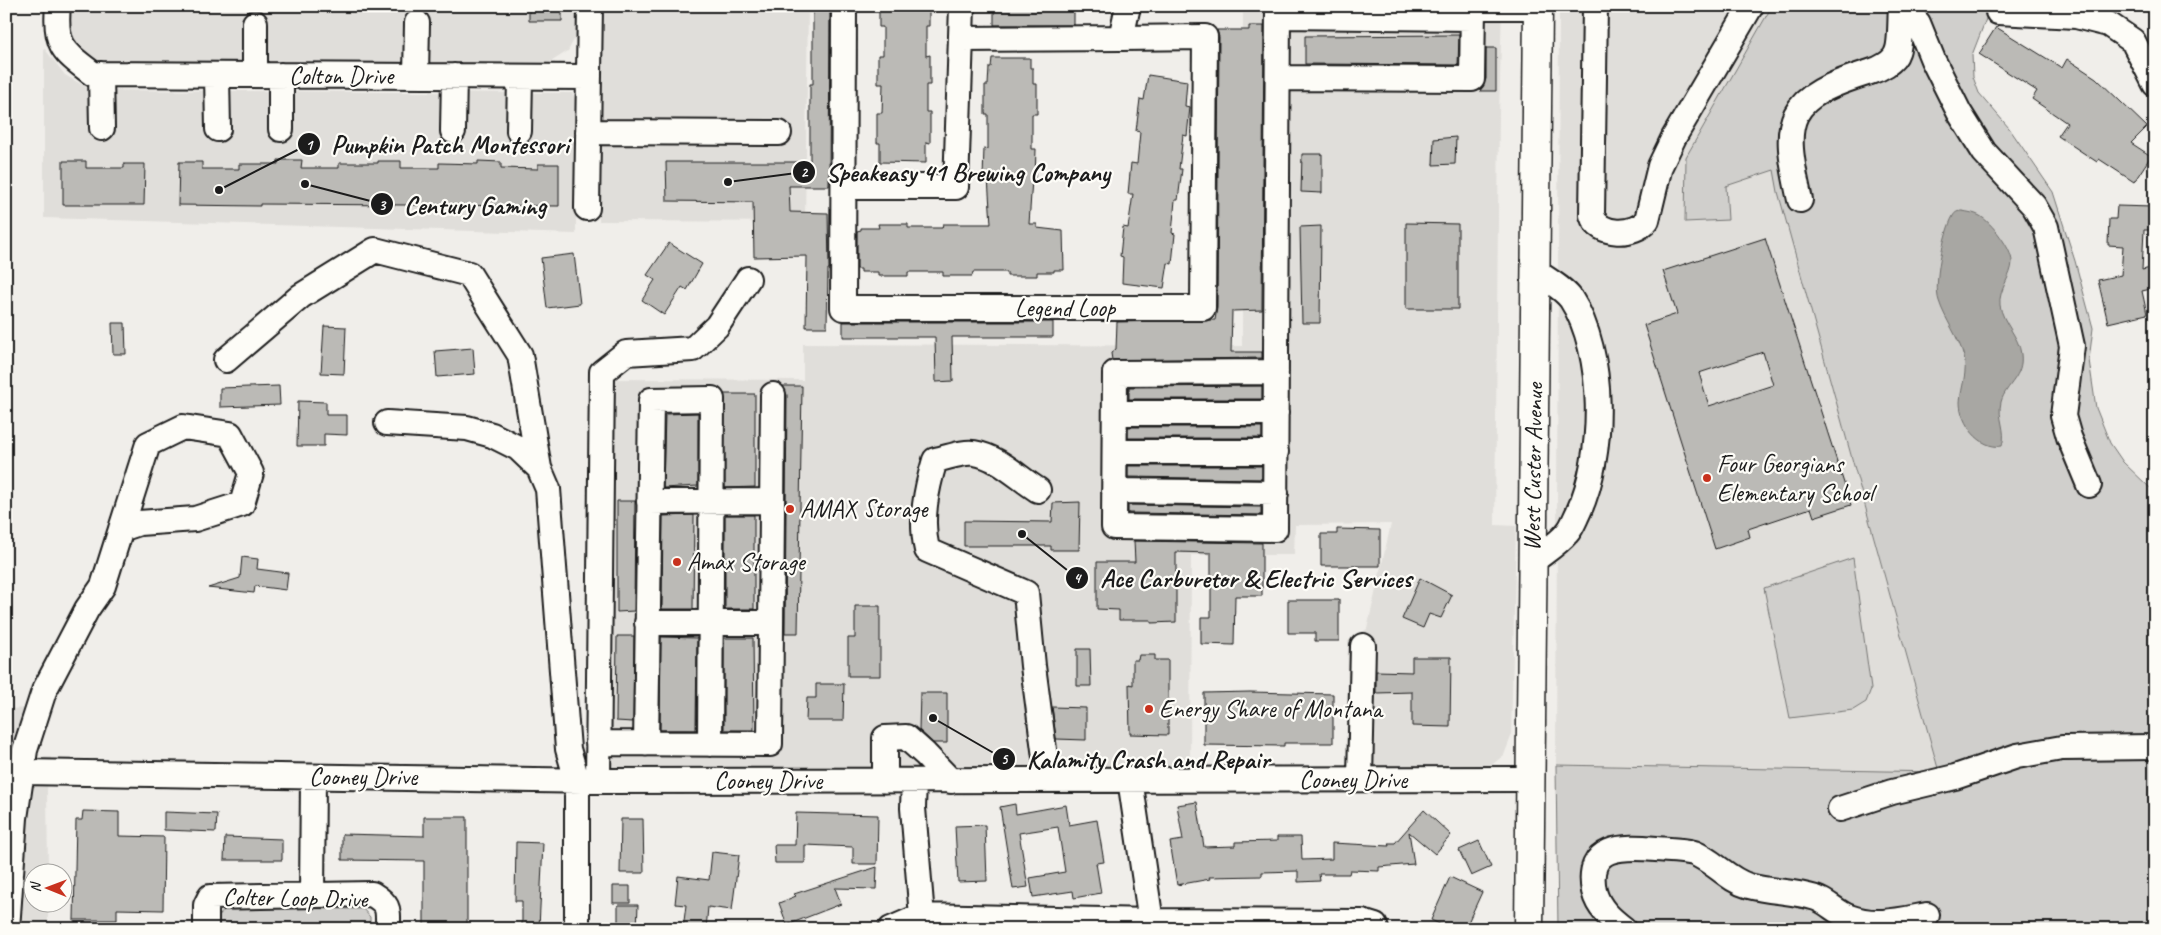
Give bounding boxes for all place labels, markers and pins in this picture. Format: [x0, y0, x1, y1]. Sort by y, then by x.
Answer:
callout: Pumpkin Patch Montessori [297, 124, 579, 165]
callout: Speakeasy 41 Brewing Company [792, 151, 1118, 192]
callout: Century Gaming [369, 184, 556, 225]
place label: Four Georgians Elementary School [1717, 448, 1878, 509]
marker: Four Georgians Elementary School [1701, 472, 1713, 484]
place label: AMAX Storage [800, 493, 929, 525]
marker: AMAX Storage [784, 503, 796, 515]
place label: Amax Storage [687, 546, 806, 578]
marker: Amax Storage [671, 556, 683, 568]
callout: Ace Carburetor & Electric Services [1065, 557, 1422, 598]
place label: Energy Share of Montana [1159, 693, 1384, 725]
marker: Energy Share of Montana [1143, 703, 1155, 715]
callout: Kalamity Crash and Repair [992, 738, 1279, 779]

